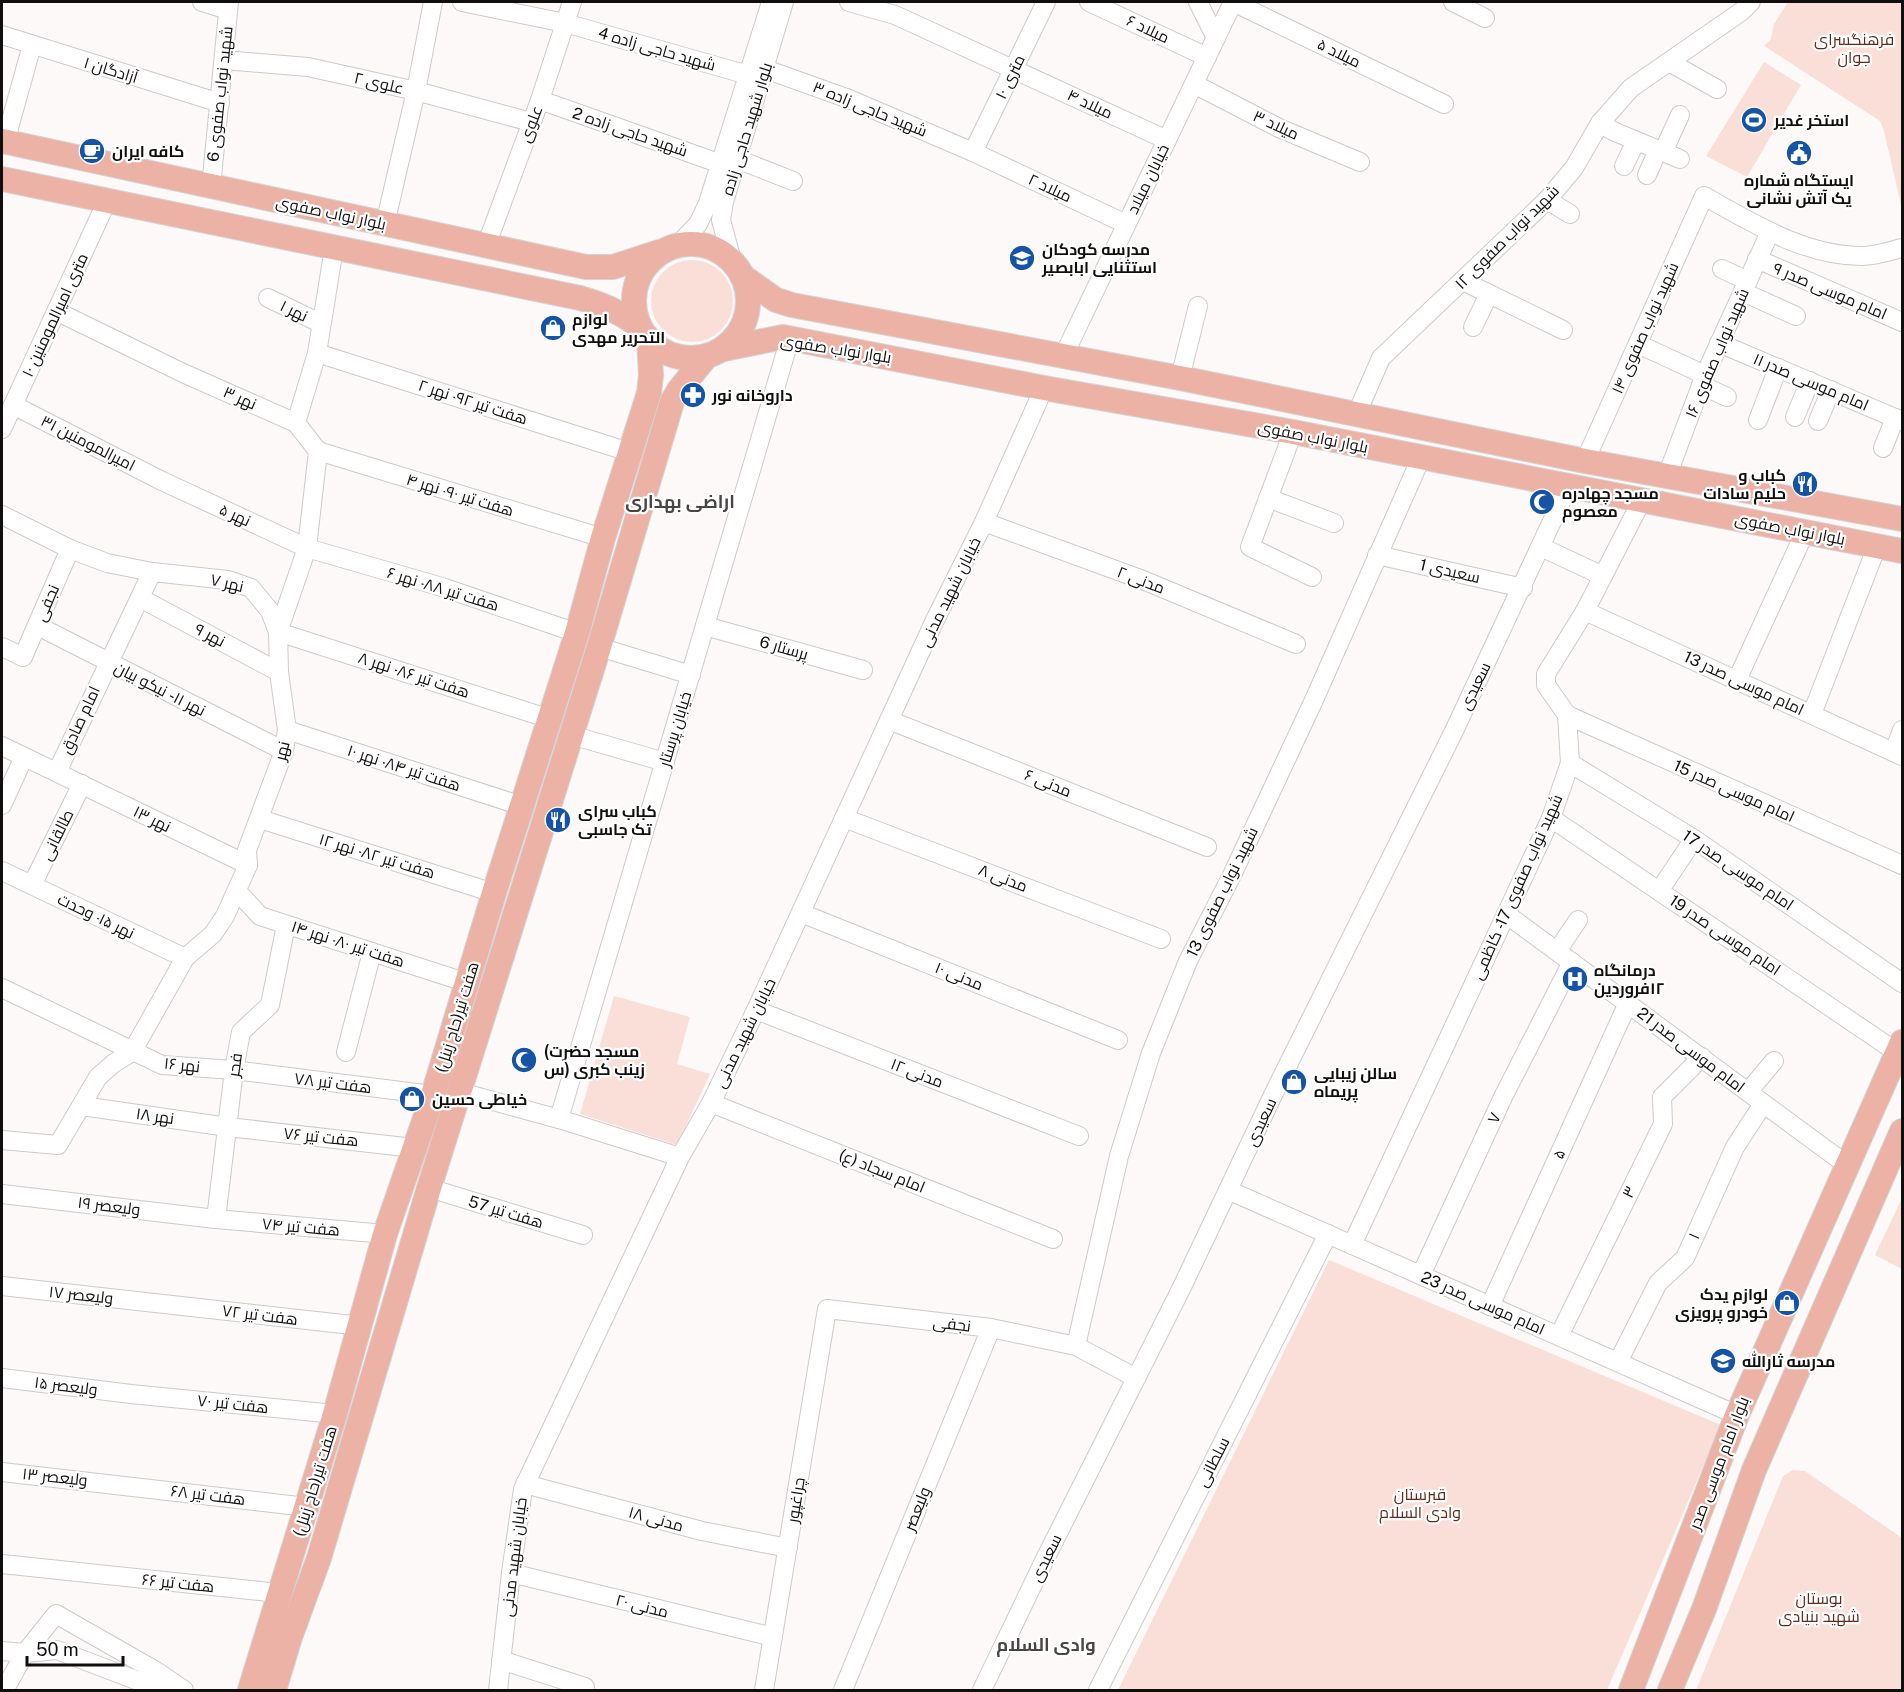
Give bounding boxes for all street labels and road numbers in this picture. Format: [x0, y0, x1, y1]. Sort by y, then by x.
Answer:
street label: میلاد ۶ [1124, 11, 1172, 47]
street label: شهید حاجی زاده 4 [596, 23, 718, 76]
street label: شهید نواب صفوی 6 [203, 25, 238, 163]
street label: میلاد ۵ [1314, 34, 1364, 72]
street label: ۱۰ متری [991, 52, 1030, 103]
street label: آزادگان ۱ [81, 53, 141, 88]
street label: بلوار شهید حاجی زاده [718, 60, 777, 198]
street label: علوی ۲ [352, 68, 406, 99]
street label: شهید حاجی زاده ۳ [810, 77, 930, 142]
street label: میلاد ۴ [1064, 85, 1116, 123]
street label: علوی [515, 103, 548, 145]
street label: شهید حاجی زاده 2 [570, 103, 690, 162]
street label: میلاد ۳ [1250, 106, 1302, 144]
street label: خیابان میلاد [1123, 141, 1174, 217]
street label: میلاد ۲ [1025, 170, 1075, 206]
street label: شهید نواب صفوی ۱۲ [1451, 181, 1564, 294]
street label: بلوار نواب صفوی [274, 192, 388, 235]
street label: ۱۰ متری امیرالمومنین [18, 250, 93, 380]
street label: امام موسی صدر ۹ [1769, 258, 1890, 325]
street label: شهید نواب صفوی ۱۴ [1608, 259, 1683, 397]
street label: شهید نواب صفوی ۱۶ [1681, 285, 1754, 421]
street label: نهر ۱ [277, 296, 311, 327]
street label: بلوار نواب صفوی [779, 331, 893, 368]
street label: امام موسی صدر ۱۱ [1750, 349, 1872, 417]
street label: هفت تیر ۹۲- نهر ۲ [416, 375, 530, 430]
street label: نهر ۳ [220, 382, 260, 415]
street label: امیرالمومنین ۳۱ [37, 411, 138, 476]
street label: بلوار نواب صفوی [1256, 417, 1370, 458]
street label: هفت تیر ۹۰- نهر ۴ [404, 470, 516, 521]
street label: نهر ۵ [216, 500, 254, 531]
street label: بلوار نواب صفوی [1733, 509, 1847, 550]
street label: خیابان شهید مدنی [915, 534, 986, 651]
street label: سعیدی 1 [1418, 555, 1482, 588]
street label: مدنی ۲ [1114, 562, 1168, 599]
street label: هفت تیر ۸۸- نهر ۶ [384, 563, 501, 616]
street label: نهر ۷ [208, 570, 245, 597]
street label: نجفی [31, 582, 64, 625]
street label: نهر ۹ [191, 619, 229, 652]
street label: پرستار 6 [757, 632, 811, 666]
street label: امام موسی صدر 13 [1680, 647, 1807, 721]
street label: هفت تیر ۸۶- نهر ۸ [356, 648, 472, 703]
street label: نهر ۱۱ - نیکو بیان [111, 658, 209, 721]
street label: سعیدی [1455, 659, 1496, 714]
street label: امام صادق [56, 683, 106, 758]
street label: خیابان پرستار [654, 689, 697, 771]
street label: نهر [270, 739, 295, 764]
street label: هفت تیر ۸۴- نهر ۱۰ [345, 741, 463, 796]
street label: امام موسی صدر 15 [1670, 756, 1797, 828]
street label: مدنی ۶ [1021, 765, 1074, 802]
street label: شهید نواب صفوی 17- کاظمی [1467, 791, 1567, 983]
street label: نهر ۱۳ [130, 802, 174, 837]
street label: طالقانی [37, 806, 78, 864]
street label: شهید نواب صفوی 13 [1182, 824, 1263, 961]
street label: امام موسی صدر 17 [1678, 826, 1797, 916]
street label: هفت تیر ۸۲- نهر ۱۲ [316, 829, 437, 884]
street label: مدنی ۸ [975, 860, 1030, 897]
street label: نهر ۱۵- وحدت [54, 889, 138, 944]
street label: امام موسی صدر 19 [1665, 891, 1784, 981]
street label: هفت تیر ۸۰- نهر ۱۴ [289, 917, 407, 972]
street label: مدنی ۱۰ [932, 958, 986, 995]
street label: هفت تیر(حاج زینل) [431, 959, 485, 1075]
street label: خیابان شهید مدنی [710, 975, 781, 1092]
street label: امام موسی صدر 21 [1632, 1003, 1749, 1098]
street label: فجر [224, 1052, 246, 1079]
street label: نهر ۱۶ [163, 1054, 201, 1077]
street label: مدنی ۱۲ [888, 1054, 946, 1093]
street label: هفت تیر ۷۸ [293, 1069, 373, 1097]
street label: سعیدی [1242, 1095, 1281, 1150]
street label: نهر ۱۸ [134, 1104, 175, 1129]
street label: ۷ [1483, 1109, 1505, 1127]
street label: هفت تیر ۷۶ [283, 1124, 359, 1150]
street label: امام سجاد (ع) [835, 1145, 928, 1199]
street label: ۵ [1549, 1146, 1569, 1162]
street label: ۳ [1618, 1183, 1640, 1201]
street label: هفت تیر 57 [466, 1192, 546, 1232]
street label: ولیعصر ۱۹ [77, 1193, 141, 1219]
street label: هفت تیر ۷۴ [261, 1214, 341, 1240]
street label: ۱ [1684, 1230, 1704, 1242]
street label: امام موسی صدر 23 [1417, 1267, 1548, 1341]
street label: ولیعصر ۱۷ [48, 1282, 114, 1308]
street label: هفت تیر ۷۲ [221, 1301, 299, 1329]
street label: نجفی [932, 1312, 972, 1337]
street label: ولیعصر ۱۵ [33, 1373, 99, 1399]
street label: هفت تیر ۷۰ [196, 1391, 270, 1417]
street label: بلوار امام موسی صدر [1685, 1394, 1755, 1534]
street label: هفت تیر(حاج زینل) [289, 1423, 343, 1539]
street label: سلطانی [1192, 1434, 1234, 1490]
street label: ولیعصر ۱۳ [21, 1464, 89, 1490]
street label: چراغپور [783, 1476, 811, 1525]
street label: هفت تیر ۶۸ [170, 1481, 246, 1509]
street label: ولیعصر [899, 1484, 934, 1535]
street label: خیابان شهید مدنی [497, 1496, 532, 1618]
street label: مدنی ۱۸ [626, 1503, 686, 1536]
street label: سعیدی [1026, 1531, 1067, 1586]
street label: هفت تیر ۶۶ [141, 1570, 215, 1596]
street label: مدنی ۲۰ [613, 1590, 670, 1623]

